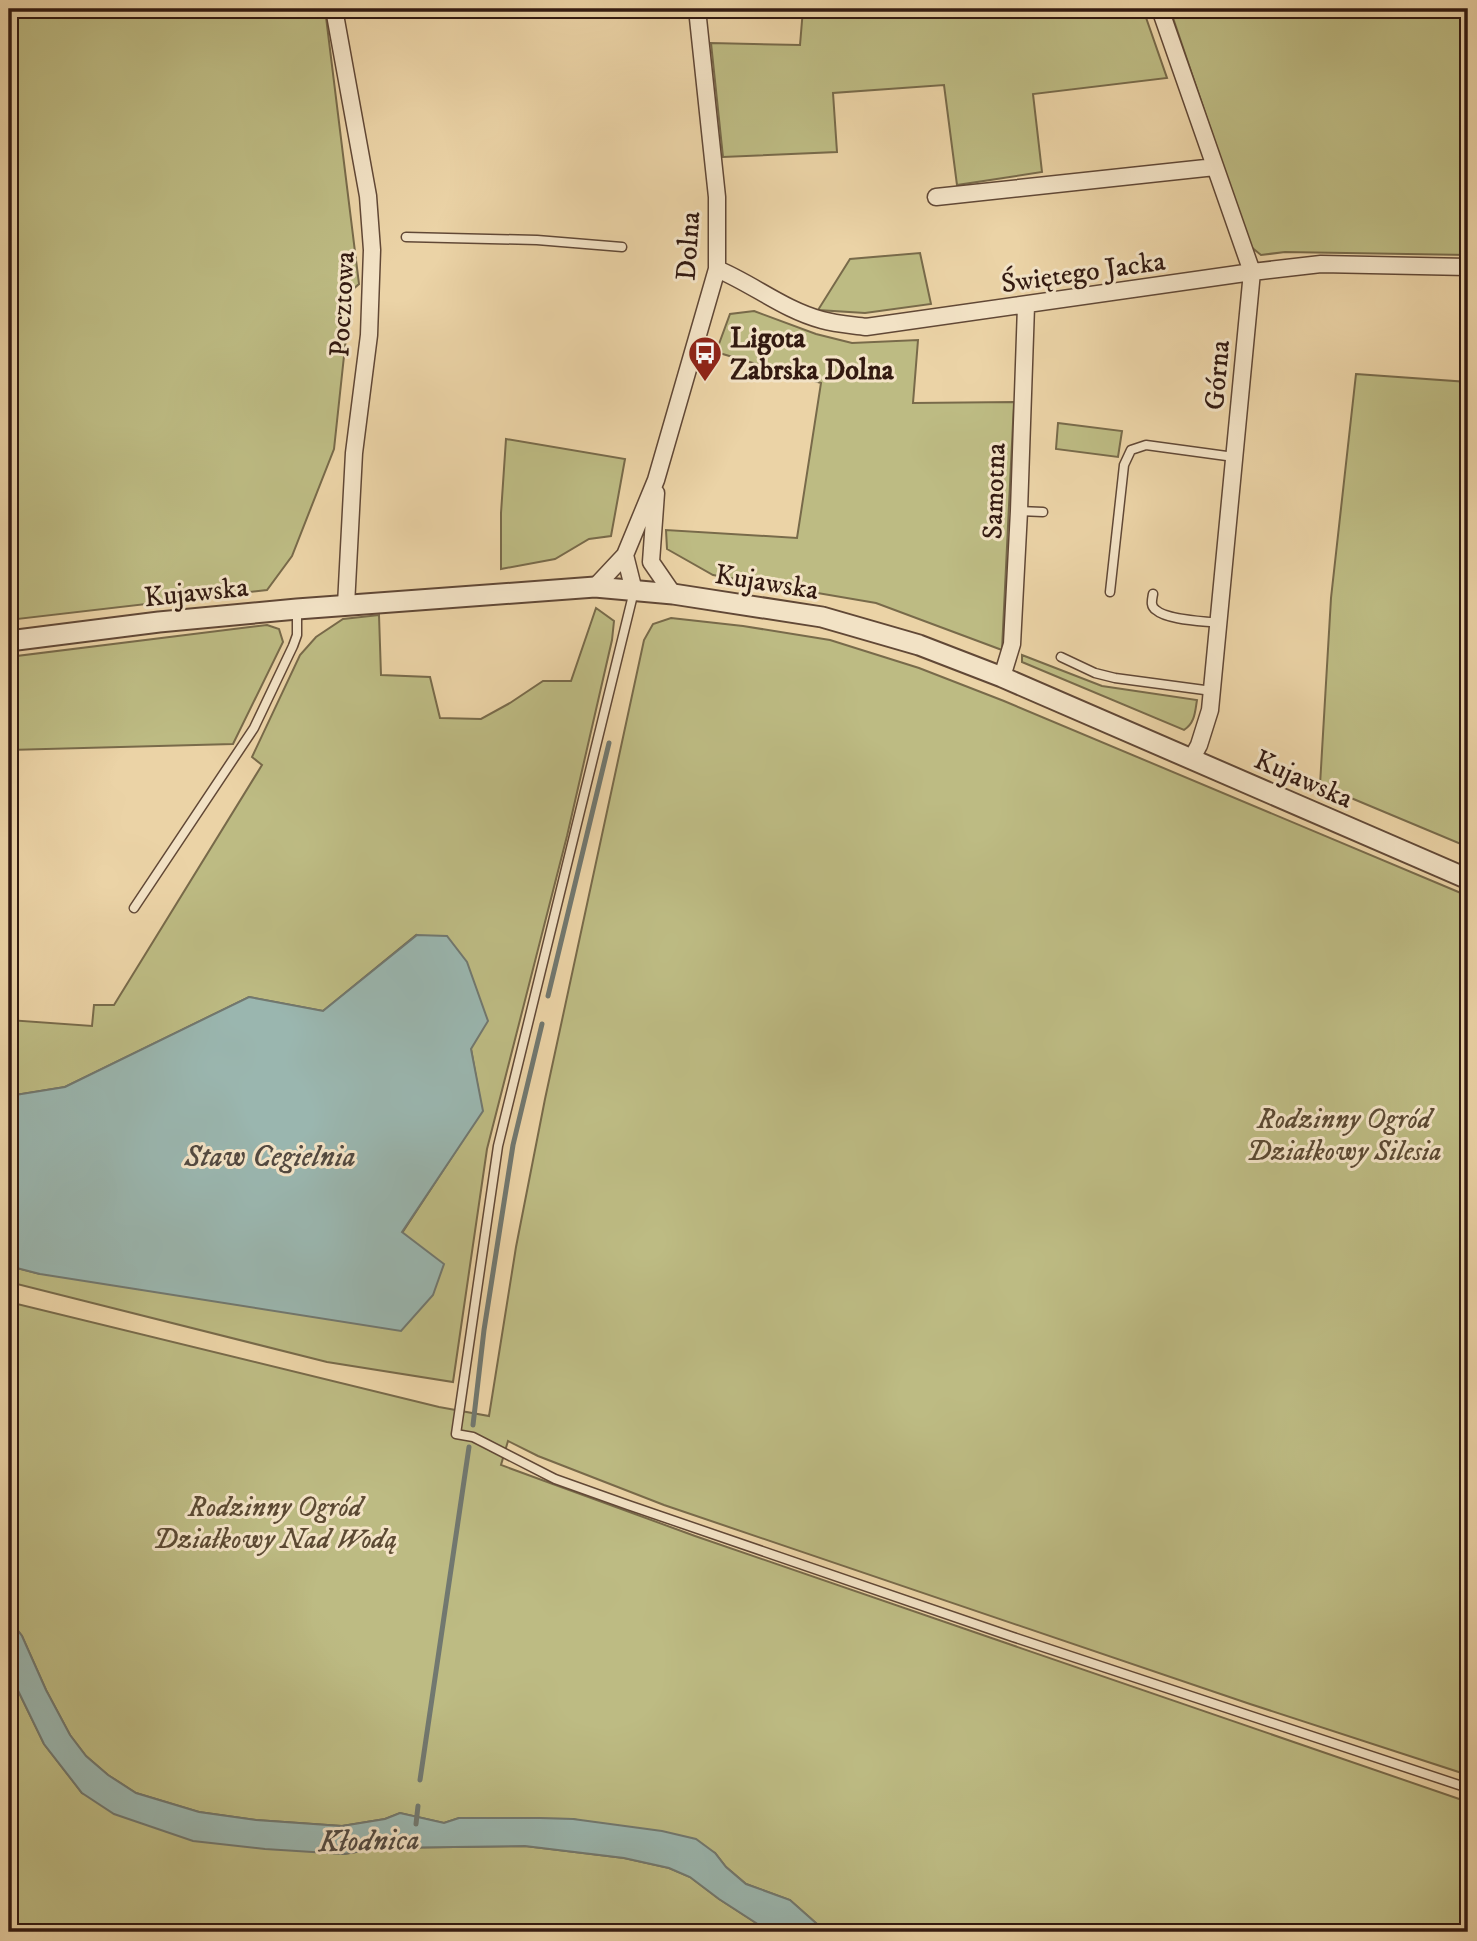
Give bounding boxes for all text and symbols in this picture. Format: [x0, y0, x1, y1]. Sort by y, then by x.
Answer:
street label: Dolna [669, 210, 708, 282]
street label: Świętego Jacka [999, 243, 1168, 301]
street label: Pocztowa [322, 250, 363, 358]
place label: Ligota Zabrska Dolna [730, 321, 895, 388]
bus stop icon: Ligota Zabrska Dolna [686, 334, 724, 383]
street label: Górna [1197, 339, 1238, 412]
street label: Samotna [975, 442, 1014, 540]
street label: Kujawska [712, 557, 821, 608]
street label: Kujawska [142, 570, 250, 615]
street label: Kujawska [1249, 742, 1358, 817]
park label: Rodzinny Ogród Działkowy Silesia [1246, 1102, 1442, 1169]
water label: Staw Cegielnia [183, 1139, 356, 1176]
park label: Rodzinny Ogród Działkowy Nad Wodą [153, 1490, 397, 1557]
water label: Kłodnica [317, 1822, 420, 1861]

